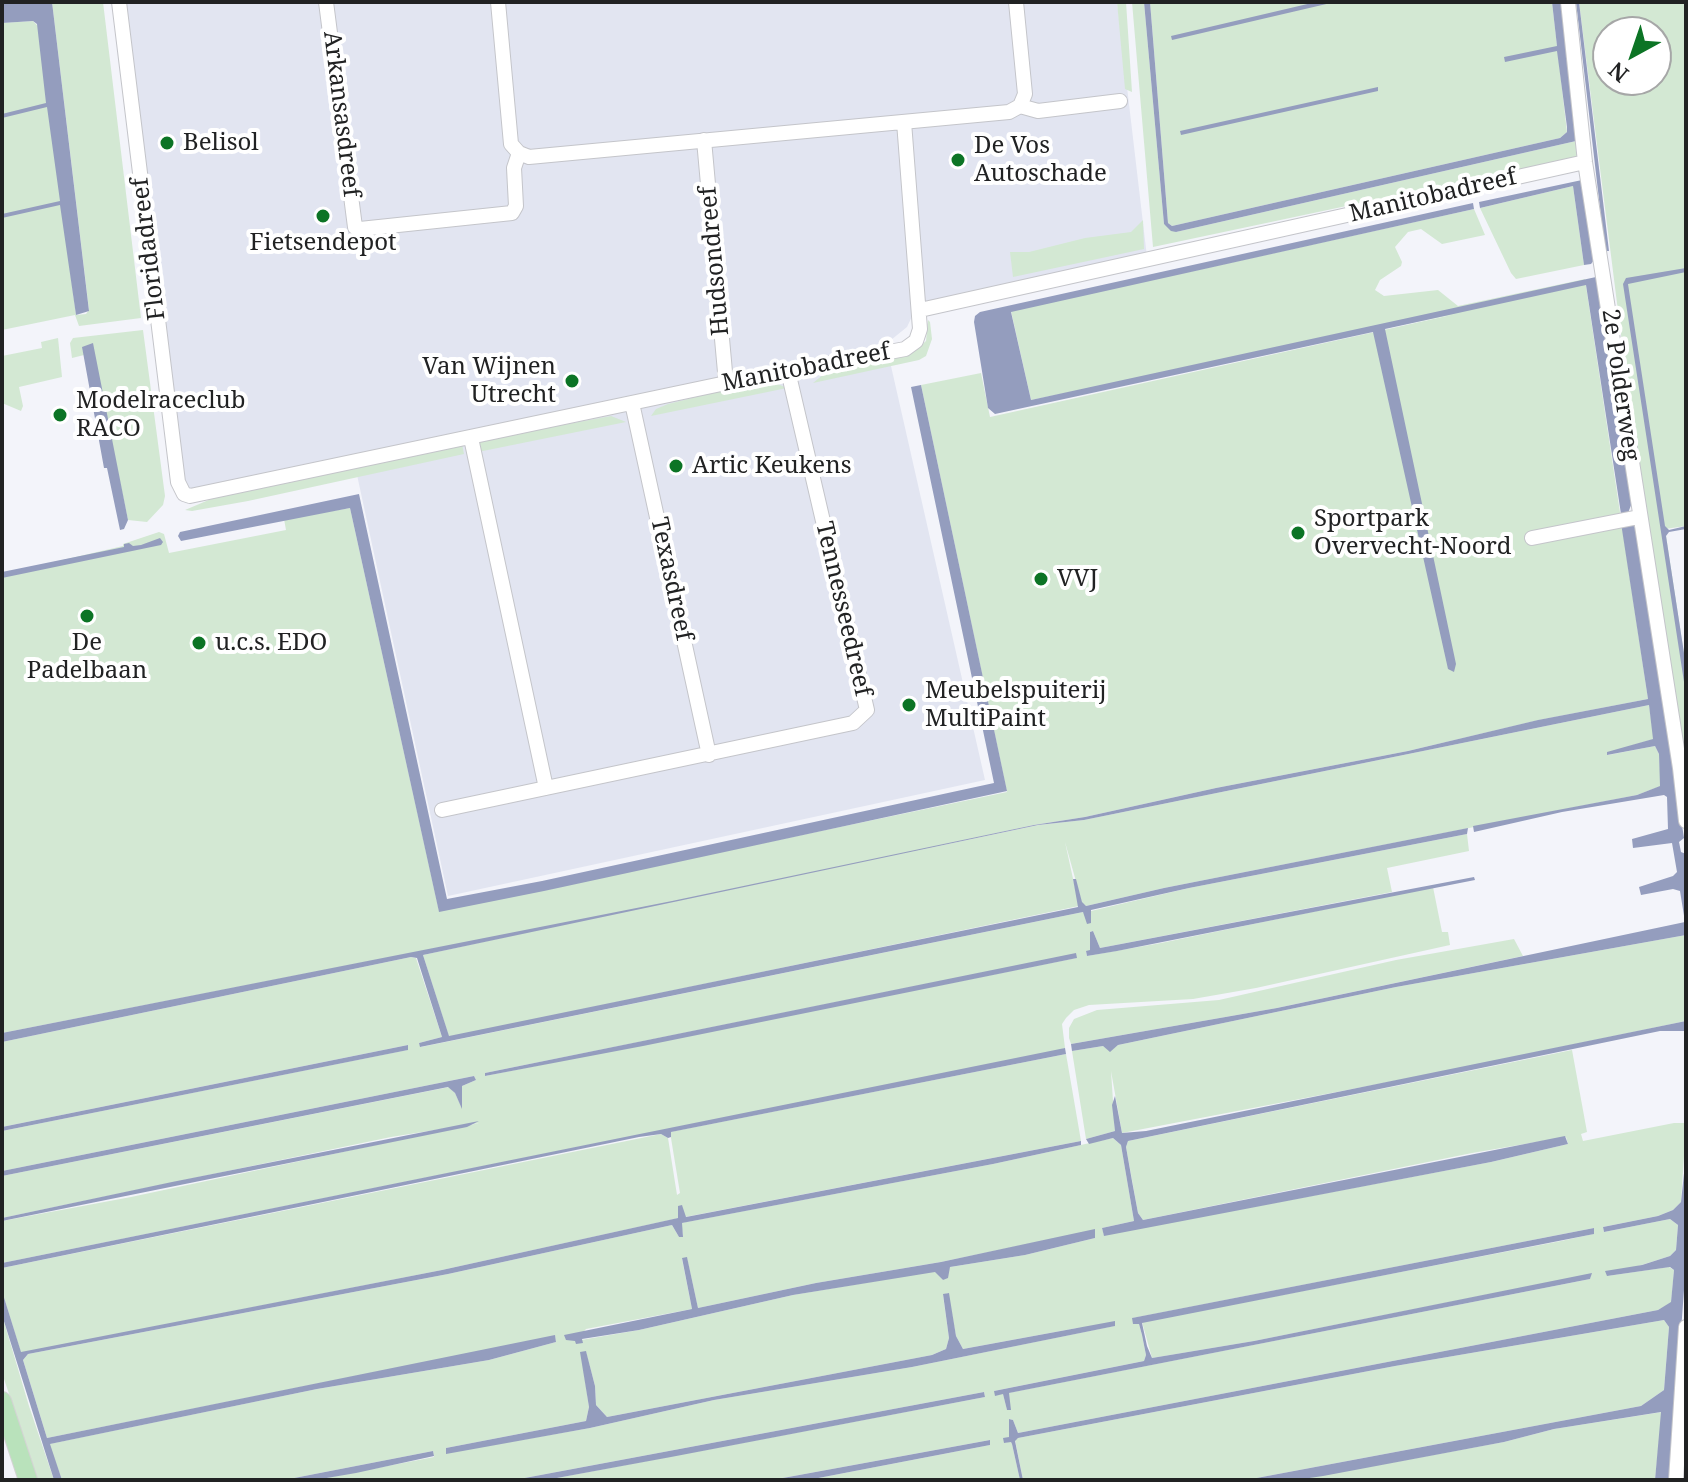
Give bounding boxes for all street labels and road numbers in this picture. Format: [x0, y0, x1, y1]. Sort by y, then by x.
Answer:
street label: Arkansasdreef [317, 29, 365, 199]
street label: Manitobadreef [1347, 163, 1519, 229]
street label: Floridadreef [126, 176, 172, 322]
street label: Hudsondreef [694, 185, 736, 337]
street label: 2e Polderweg [1595, 307, 1645, 463]
street label: Manitobadreef [720, 338, 892, 398]
street label: Texasdreef [644, 515, 698, 643]
street label: Tennesseedreef [809, 519, 877, 699]

